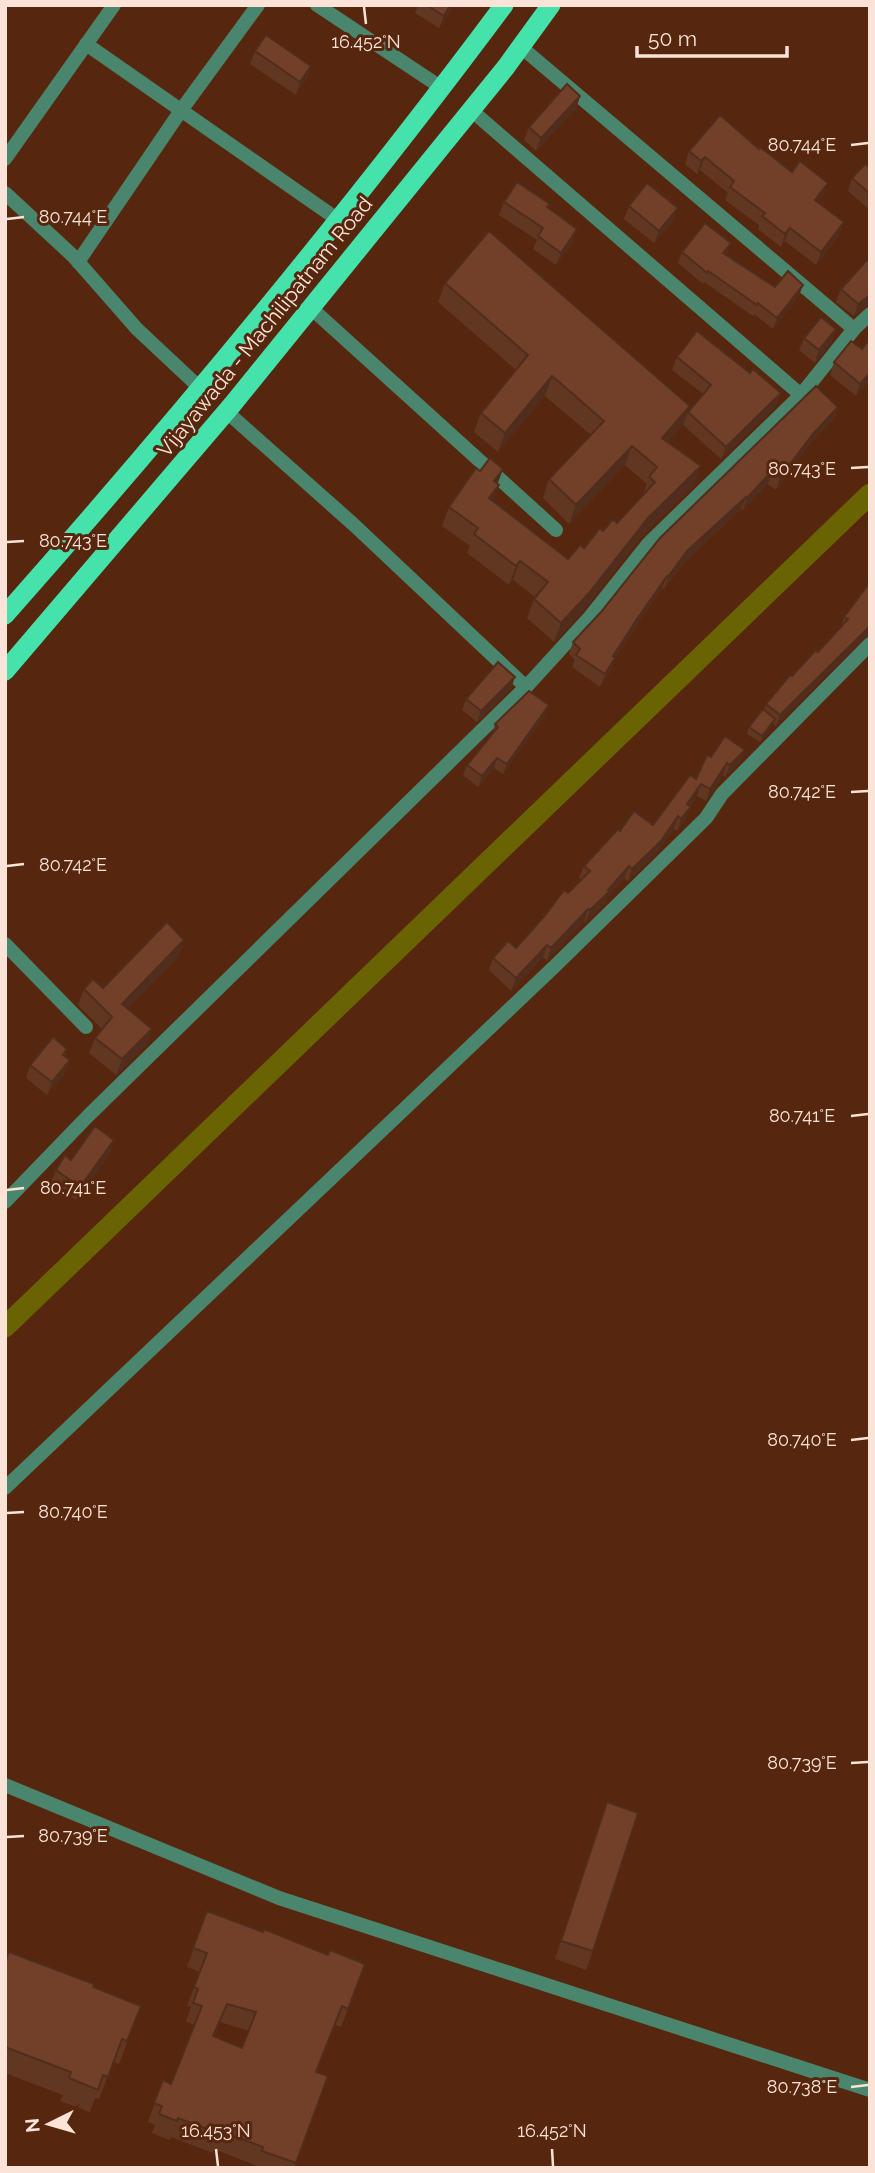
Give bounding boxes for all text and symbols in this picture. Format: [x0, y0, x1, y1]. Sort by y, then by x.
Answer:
scale bar [637, 14, 788, 58]
text: 50 m [648, 26, 697, 51]
text: 16.452°N [331, 31, 401, 52]
text: 80.744°E [768, 134, 836, 155]
street label: Vijayawada - Machilipatnam Road [152, 191, 377, 462]
text: 80.744°E [39, 206, 107, 227]
text: 80.743°E [768, 458, 836, 479]
text: 80.743°E [39, 530, 107, 551]
text: 80.742°E [768, 781, 836, 802]
text: 80.742°E [39, 854, 107, 875]
text: 80.741°E [769, 1105, 835, 1126]
text: 80.741°E [40, 1177, 106, 1198]
text: 80.740°E [767, 1429, 837, 1450]
text: 80.740°E [38, 1501, 108, 1522]
text: 80.739°E [767, 1752, 837, 1773]
text: 80.739°E [38, 1825, 108, 1846]
text: 80.738°E [767, 2076, 837, 2097]
north arrow [14, 2089, 84, 2159]
text: N [20, 2117, 44, 2134]
text: 16.453°N [181, 2120, 251, 2141]
text: 16.452°N [517, 2120, 587, 2141]

